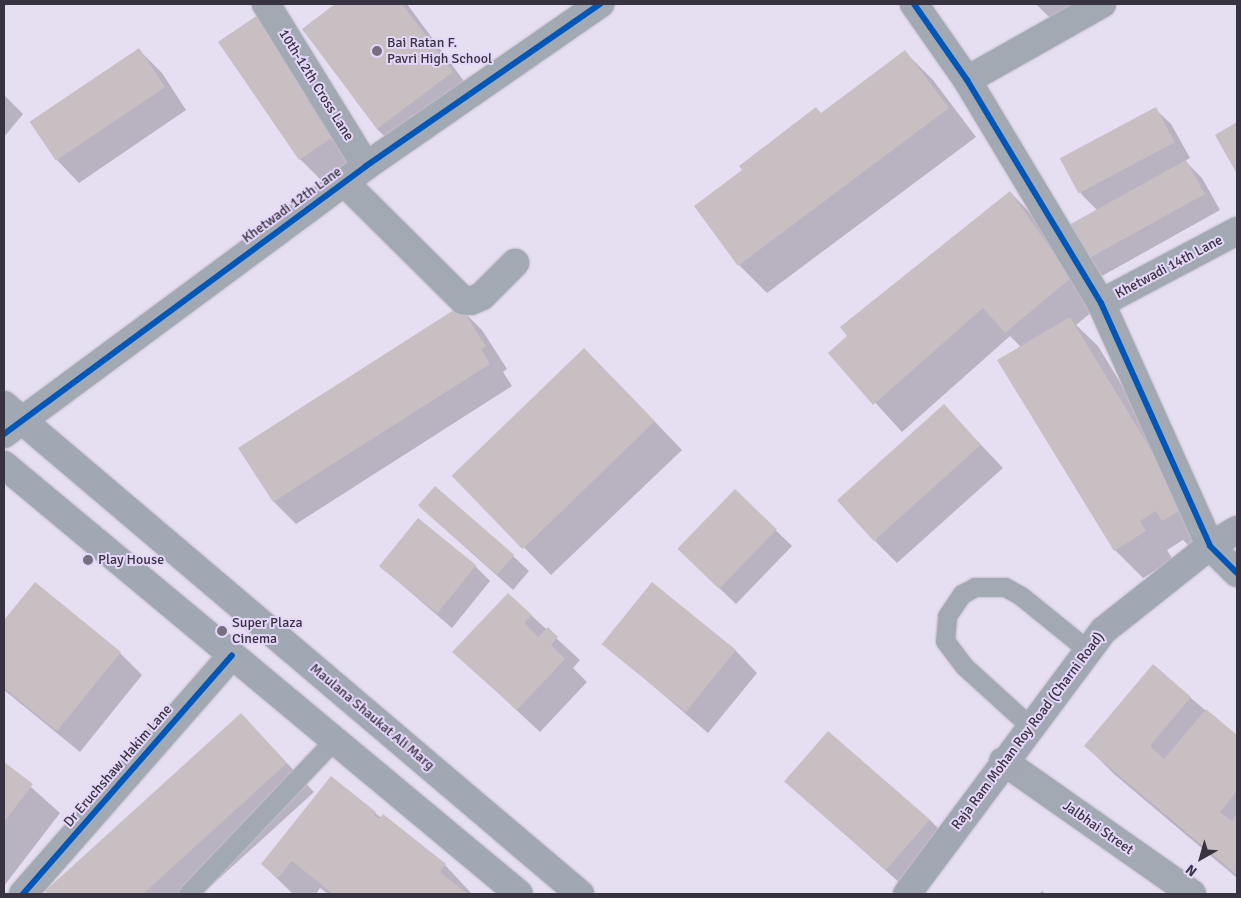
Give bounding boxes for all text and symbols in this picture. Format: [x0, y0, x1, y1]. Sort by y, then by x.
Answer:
street label: 10th-12th Cross Lane [275, 26, 357, 144]
place label: Bai Ratan F. Pavri High School [387, 35, 492, 68]
marker: Bai Ratan F. Pavri High School [371, 45, 383, 57]
street label: Khetwadi 12th Lane [239, 163, 345, 247]
street label: Khetwadi 14th Lane [1113, 232, 1225, 302]
place label: Play House [98, 552, 164, 568]
marker: Play House [82, 554, 94, 566]
place label: Super Plaza Cinema [232, 615, 303, 648]
marker: Super Plaza Cinema [216, 625, 228, 637]
street label: Raja Ram Mohan Roy Road (Charni Road) [948, 629, 1108, 833]
street label: Maulana Shaukat Ali Marg [306, 660, 438, 774]
street label: Dr Eruchshaw Hakim Lane [60, 701, 176, 831]
street label: Jalbhai Street [1059, 797, 1137, 859]
north arrow [1176, 833, 1226, 883]
text: N [1182, 861, 1201, 880]

